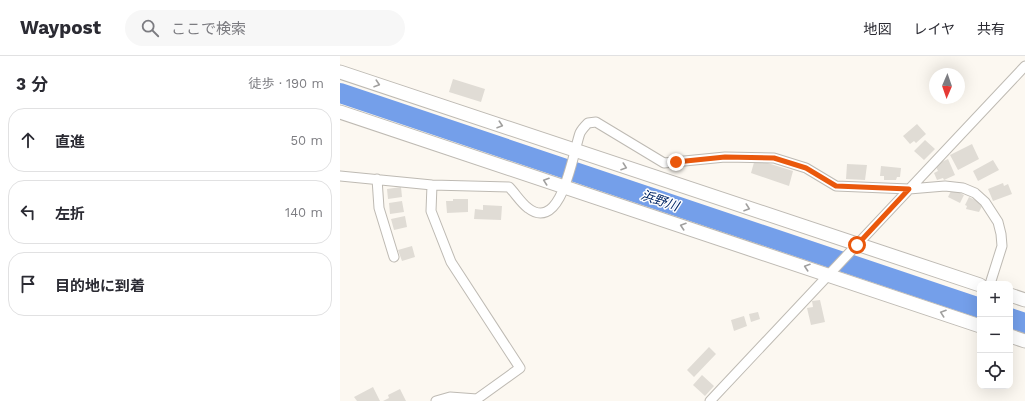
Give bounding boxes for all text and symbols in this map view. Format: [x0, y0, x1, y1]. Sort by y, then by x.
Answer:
search box [125, 10, 405, 46]
text: Waypost [20, 16, 101, 39]
icon: search [139, 17, 161, 39]
text: ここで検索 [171, 20, 246, 38]
text: 地図 [863, 21, 891, 37]
text: レイヤ [913, 21, 955, 37]
text: 共有 [977, 21, 1005, 37]
north arrow [929, 68, 965, 104]
text: 3 分 [16, 74, 48, 94]
text: 徒歩 · 190 m [248, 76, 324, 91]
one-way arrow [373, 79, 380, 88]
one-way arrow [497, 121, 504, 129]
icon: ahead [17, 129, 39, 151]
text: 直進 [55, 133, 85, 151]
text: 50 m [291, 133, 323, 148]
route end [667, 153, 685, 171]
one-way arrow [620, 162, 627, 170]
one-way arrow [543, 177, 550, 186]
water label: 浜野川 [639, 187, 683, 215]
icon: left [17, 201, 39, 223]
one-way arrow [743, 203, 750, 212]
text: 左折 [55, 205, 85, 223]
text: 140 m [285, 205, 323, 220]
one-way arrow [680, 222, 687, 231]
route start [848, 236, 866, 254]
one-way arrow [803, 263, 810, 272]
icon: arrive [17, 273, 39, 295]
text: 目的地に到着 [55, 277, 145, 295]
map controls [977, 281, 1013, 389]
button: + [977, 281, 1013, 317]
one-way arrow [940, 309, 947, 318]
button: − [977, 317, 1013, 353]
button: locate [977, 353, 1013, 389]

